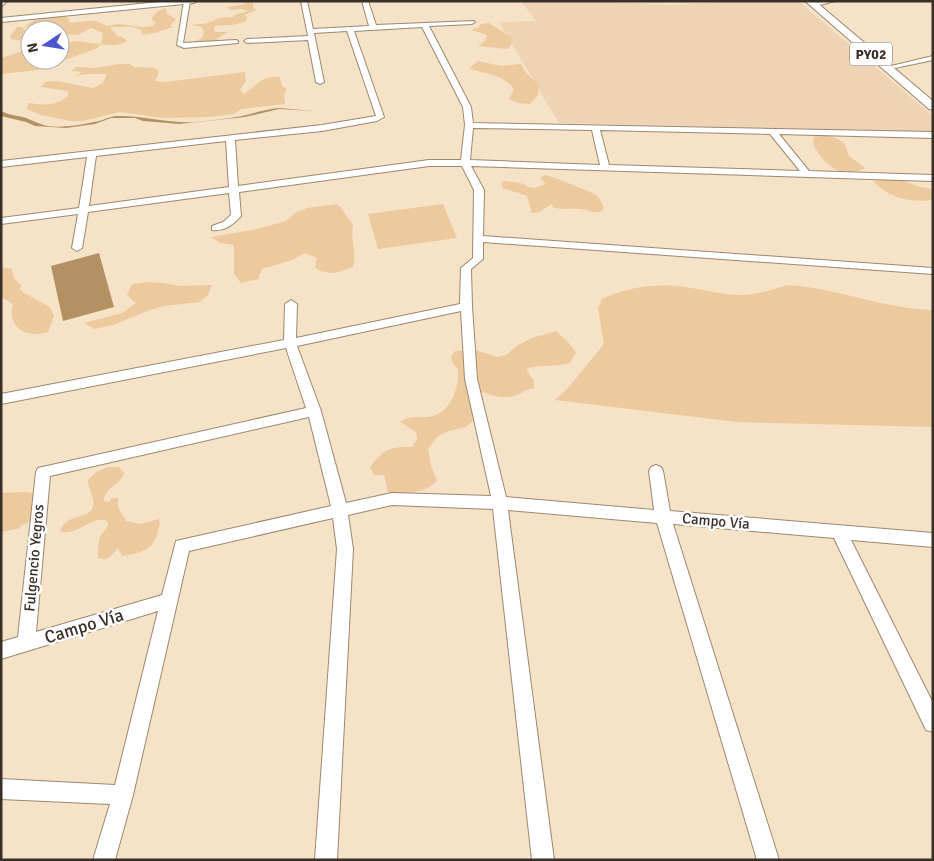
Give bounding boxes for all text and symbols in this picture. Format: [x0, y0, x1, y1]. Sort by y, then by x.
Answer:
north arrow [20, 20, 70, 70]
text: N [23, 41, 42, 54]
road number: PY02 [850, 42, 892, 66]
street label: Fulgencio Yegros [20, 503, 48, 612]
street label: Campo Vía [681, 509, 751, 533]
street label: Campo Vía [42, 604, 126, 648]

